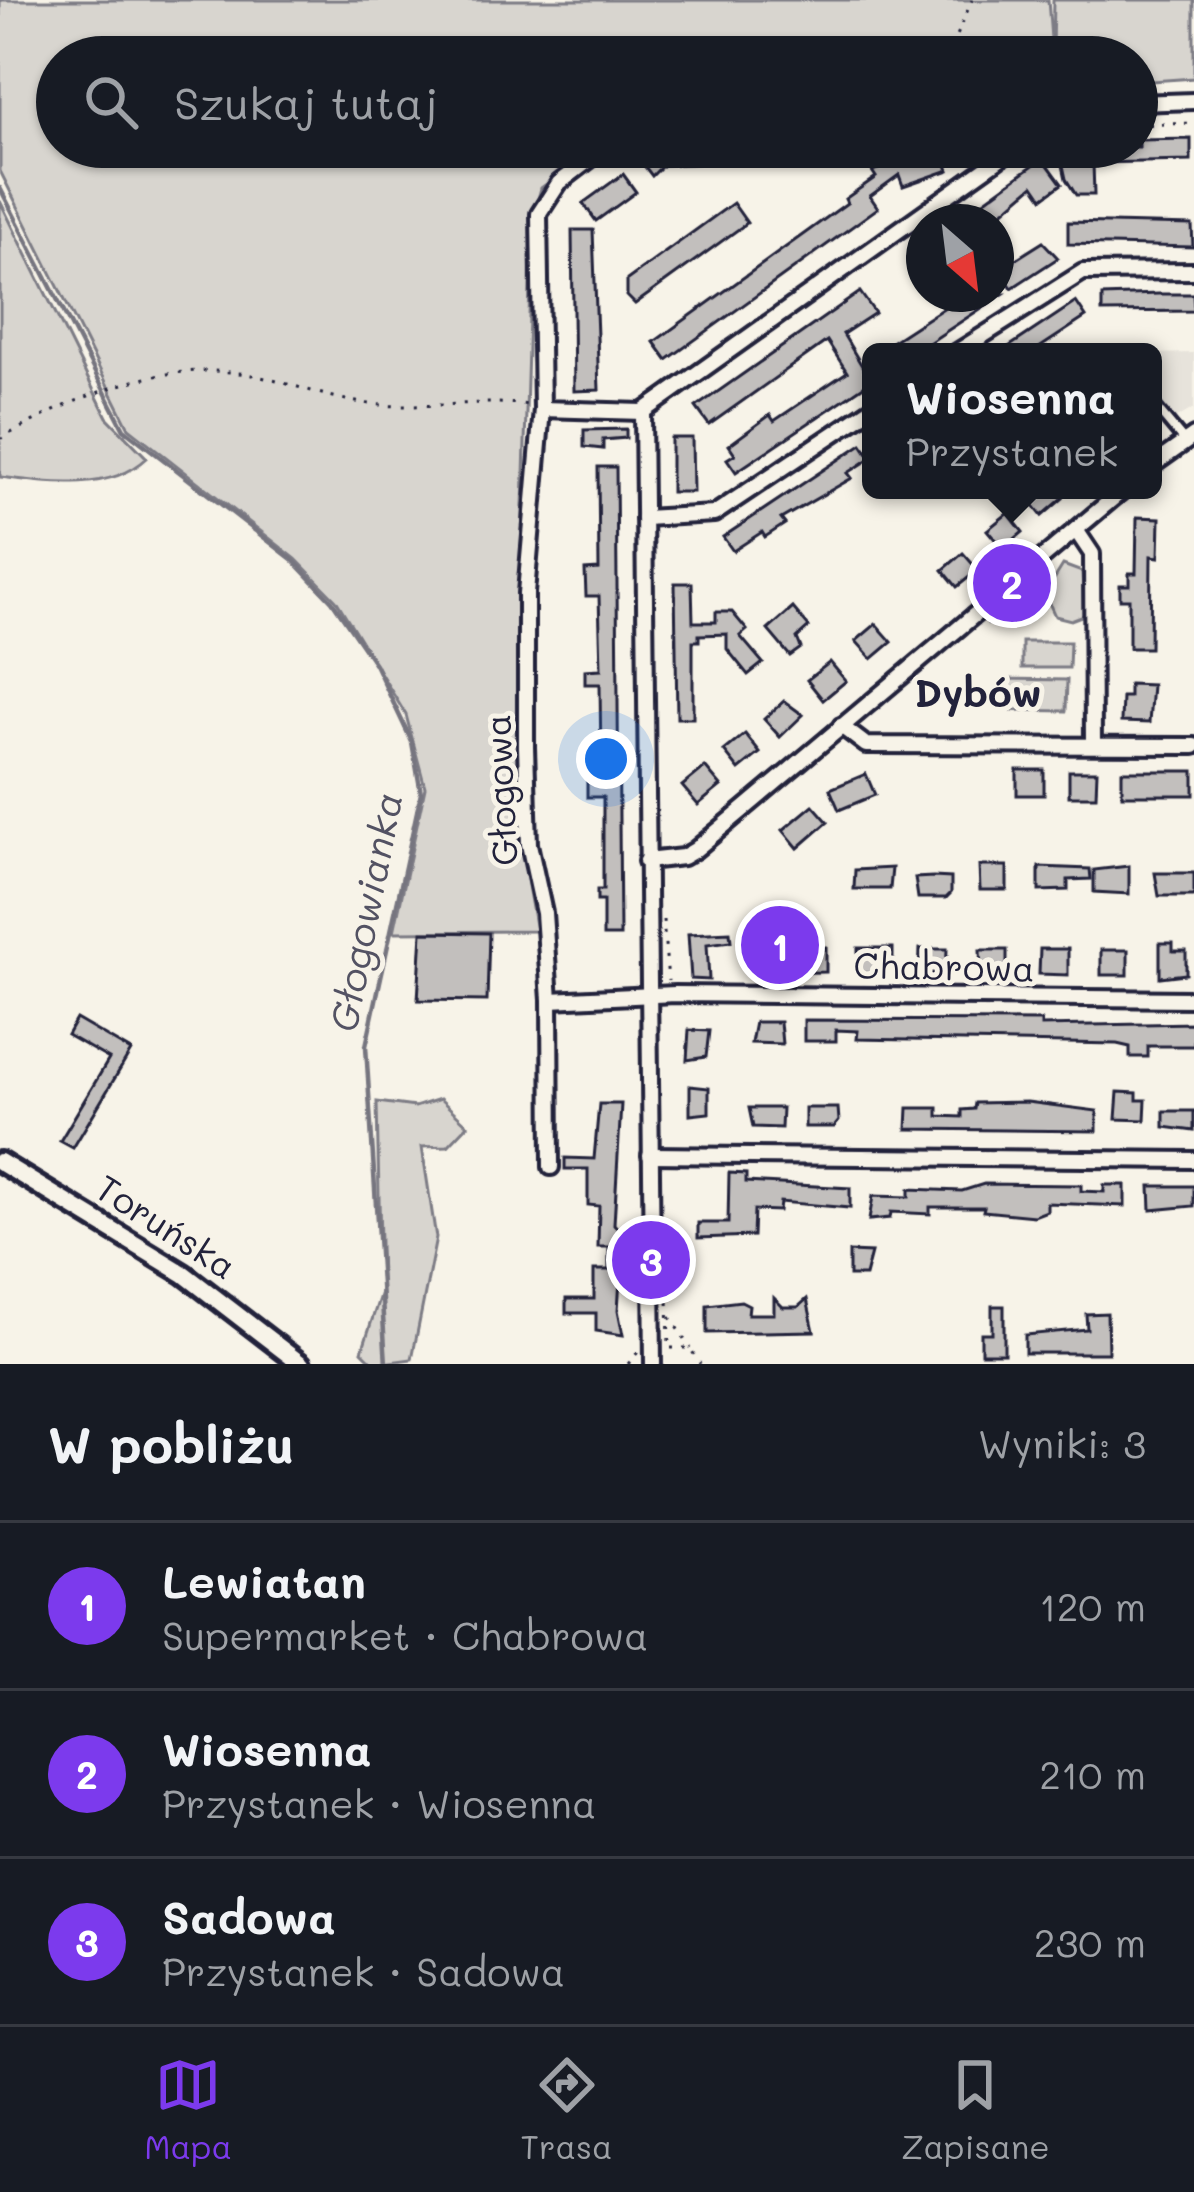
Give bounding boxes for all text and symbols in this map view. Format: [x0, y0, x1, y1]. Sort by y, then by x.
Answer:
search box [36, 36, 1158, 168]
icon: search [78, 69, 144, 135]
text: Szukaj tutaj [174, 73, 438, 131]
north arrow [906, 204, 1014, 312]
popup [862, 343, 1162, 499]
text: Wiosenna [906, 367, 1115, 425]
text: Przystanek [906, 425, 1118, 476]
pin: 2 [973, 538, 1051, 628]
district label: Dybów [914, 666, 1042, 717]
street label: Głogowa [472, 713, 527, 867]
your location [576, 729, 636, 789]
water label: Głogowianka [316, 788, 414, 1036]
pin: 1 [741, 900, 819, 990]
street label: Chabrowa [853, 940, 1035, 991]
street label: Toruńska [88, 1163, 246, 1289]
pin: 3 [612, 1215, 690, 1305]
text: W pobliżu [48, 1409, 294, 1476]
text: Wyniki: 3 [978, 1417, 1146, 1468]
text: Lewiatan [162, 1551, 366, 1609]
text: 1 [78, 1580, 96, 1631]
text: 120 m [1039, 1580, 1146, 1631]
text: Supermarket · Chabrowa [162, 1609, 648, 1660]
text: Wiosenna [162, 1719, 372, 1777]
text: 2 [76, 1748, 98, 1799]
text: 210 m [1039, 1748, 1146, 1799]
text: Przystanek · Wiosenna [162, 1777, 596, 1828]
text: Sadowa [162, 1887, 336, 1945]
text: 3 [75, 1916, 99, 1967]
text: 230 m [1034, 1916, 1146, 1967]
text: Przystanek · Sadowa [162, 1945, 565, 1996]
tab: Mapa [144, 2052, 232, 2167]
tab: Trasa [521, 2052, 613, 2167]
tab: Zapisane [901, 2052, 1050, 2167]

